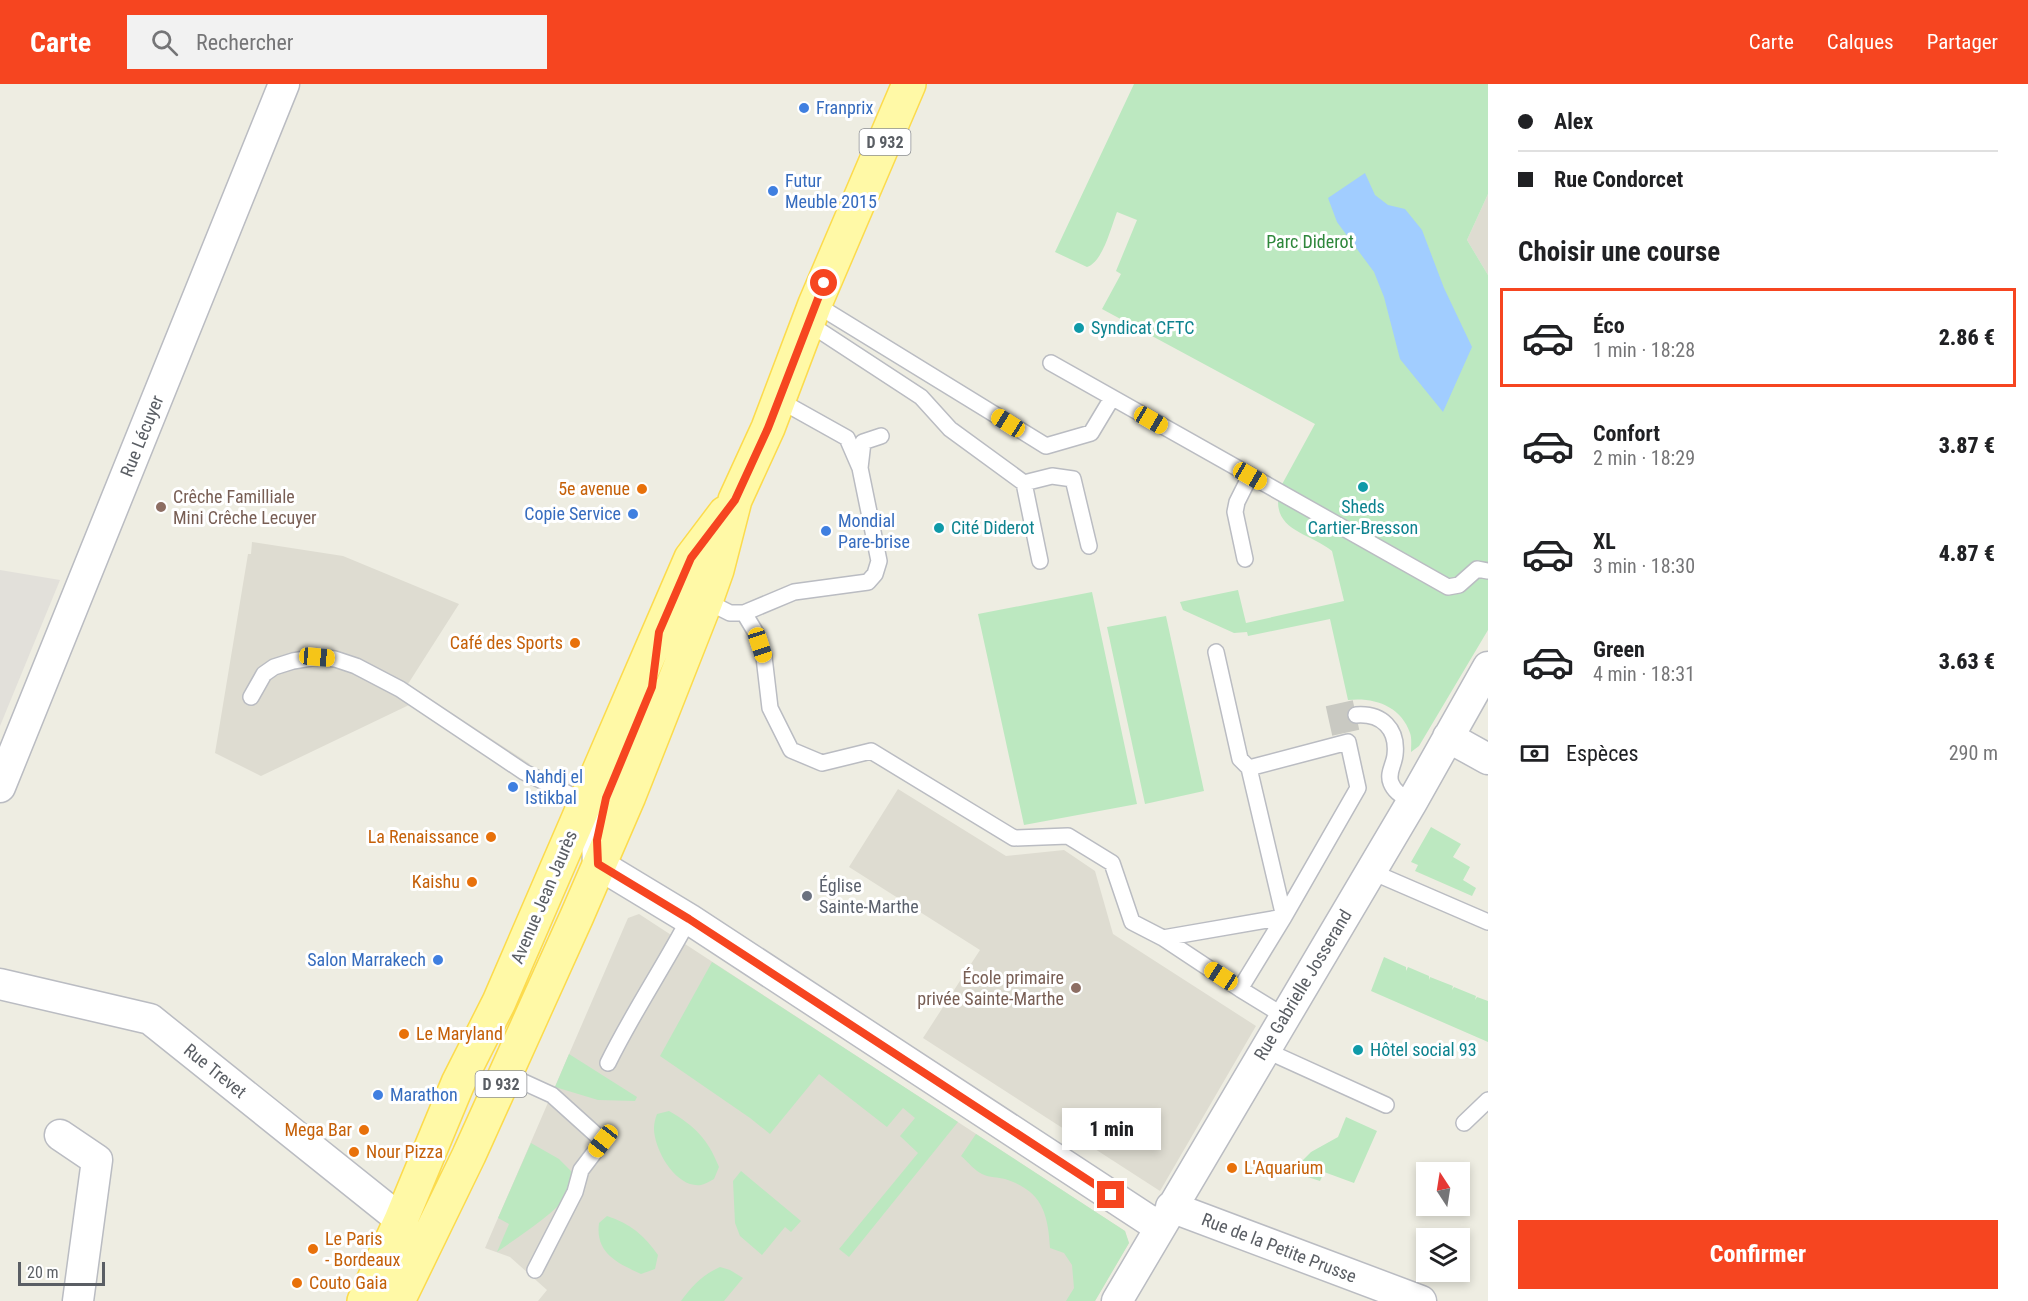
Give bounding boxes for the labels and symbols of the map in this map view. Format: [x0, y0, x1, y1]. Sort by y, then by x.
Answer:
place label: Franprix [816, 97, 873, 118]
marker: Franprix [797, 101, 811, 115]
road number: D 932 [860, 129, 910, 155]
place label: Futur Meuble 2015 [785, 170, 877, 212]
marker: Futur Meuble 2015 [766, 184, 780, 198]
park label: Parc Diderot [1266, 231, 1354, 252]
route start [810, 269, 837, 296]
place label: Syndicat CFTC [1091, 317, 1194, 338]
marker: Syndicat CFTC [1072, 321, 1086, 335]
street label: Rue Lécuyer [116, 391, 168, 480]
car [1131, 403, 1171, 437]
car [988, 406, 1028, 440]
car [1230, 459, 1270, 493]
place label: 5e avenue [558, 478, 630, 499]
marker: Sheds Cartier-Bresson [1356, 480, 1370, 494]
marker: 5e avenue [635, 482, 649, 496]
place label: Crêche Familliale Mini Crêche Lecuyer [173, 486, 317, 528]
place label: Sheds Cartier-Bresson [1308, 496, 1418, 538]
marker: Crêche Familliale Mini Crêche Lecuyer [154, 500, 168, 514]
place label: Copie Service [524, 503, 621, 524]
marker: Copie Service [626, 507, 640, 521]
place label: Mondial Pare-brise [838, 510, 910, 552]
place label: Cité Diderot [951, 517, 1035, 538]
marker: Cité Diderot [932, 521, 946, 535]
marker: Mondial Pare-brise [819, 524, 833, 538]
car [746, 625, 774, 665]
place label: Café des Sports [450, 632, 563, 653]
marker: Café des Sports [568, 636, 582, 650]
car [298, 646, 336, 668]
place label: Nahdj el Istikbal [525, 766, 583, 808]
marker: Nahdj el Istikbal [506, 780, 520, 794]
place label: La Renaissance [368, 826, 479, 847]
street label: Avenue Jean Jaurès [506, 827, 581, 967]
marker: La Renaissance [484, 830, 498, 844]
place label: Kaishu [412, 871, 460, 892]
marker: Kaishu [465, 875, 479, 889]
place label: Église Sainte-Marthe [819, 875, 919, 917]
marker: Église Sainte-Marthe [800, 889, 814, 903]
street label: Rue Gabrielle Josserand [1249, 906, 1356, 1064]
place label: Salon Marrakech [307, 949, 426, 970]
marker: Salon Marrakech [431, 953, 445, 967]
car [1201, 959, 1241, 993]
place label: École primaire privée Sainte-Marthe [917, 967, 1064, 1009]
marker: École primaire privée Sainte-Marthe [1069, 981, 1083, 995]
place label: Le Maryland [416, 1023, 503, 1044]
marker: Le Maryland [397, 1027, 411, 1041]
street label: Rue Trevet [180, 1039, 251, 1102]
place label: Hôtel social 93 [1370, 1039, 1477, 1060]
marker: Hôtel social 93 [1351, 1043, 1365, 1057]
road number: D 932 [476, 1071, 526, 1097]
place label: Marathon [390, 1084, 458, 1105]
marker: Marathon [371, 1088, 385, 1102]
callout: 1 min [1062, 1108, 1160, 1150]
place label: Mega Bar [284, 1119, 353, 1140]
car [585, 1121, 621, 1161]
marker: Mega Bar [357, 1123, 371, 1137]
place label: Nour Pizza [366, 1141, 443, 1162]
marker: Nour Pizza [347, 1145, 361, 1159]
place label: L'Aquarium [1244, 1157, 1323, 1178]
marker: L'Aquarium [1225, 1161, 1239, 1175]
north arrow [1416, 1162, 1470, 1216]
route end [1097, 1181, 1124, 1208]
street label: Rue de la Petite Prusse [1199, 1208, 1359, 1287]
place label: Le Paris - Bordeaux [325, 1228, 400, 1270]
marker: Le Paris - Bordeaux [306, 1242, 320, 1256]
scale bar [18, 1259, 105, 1286]
place label: Couto Gaia [309, 1272, 387, 1293]
marker: Couto Gaia [290, 1276, 304, 1290]

